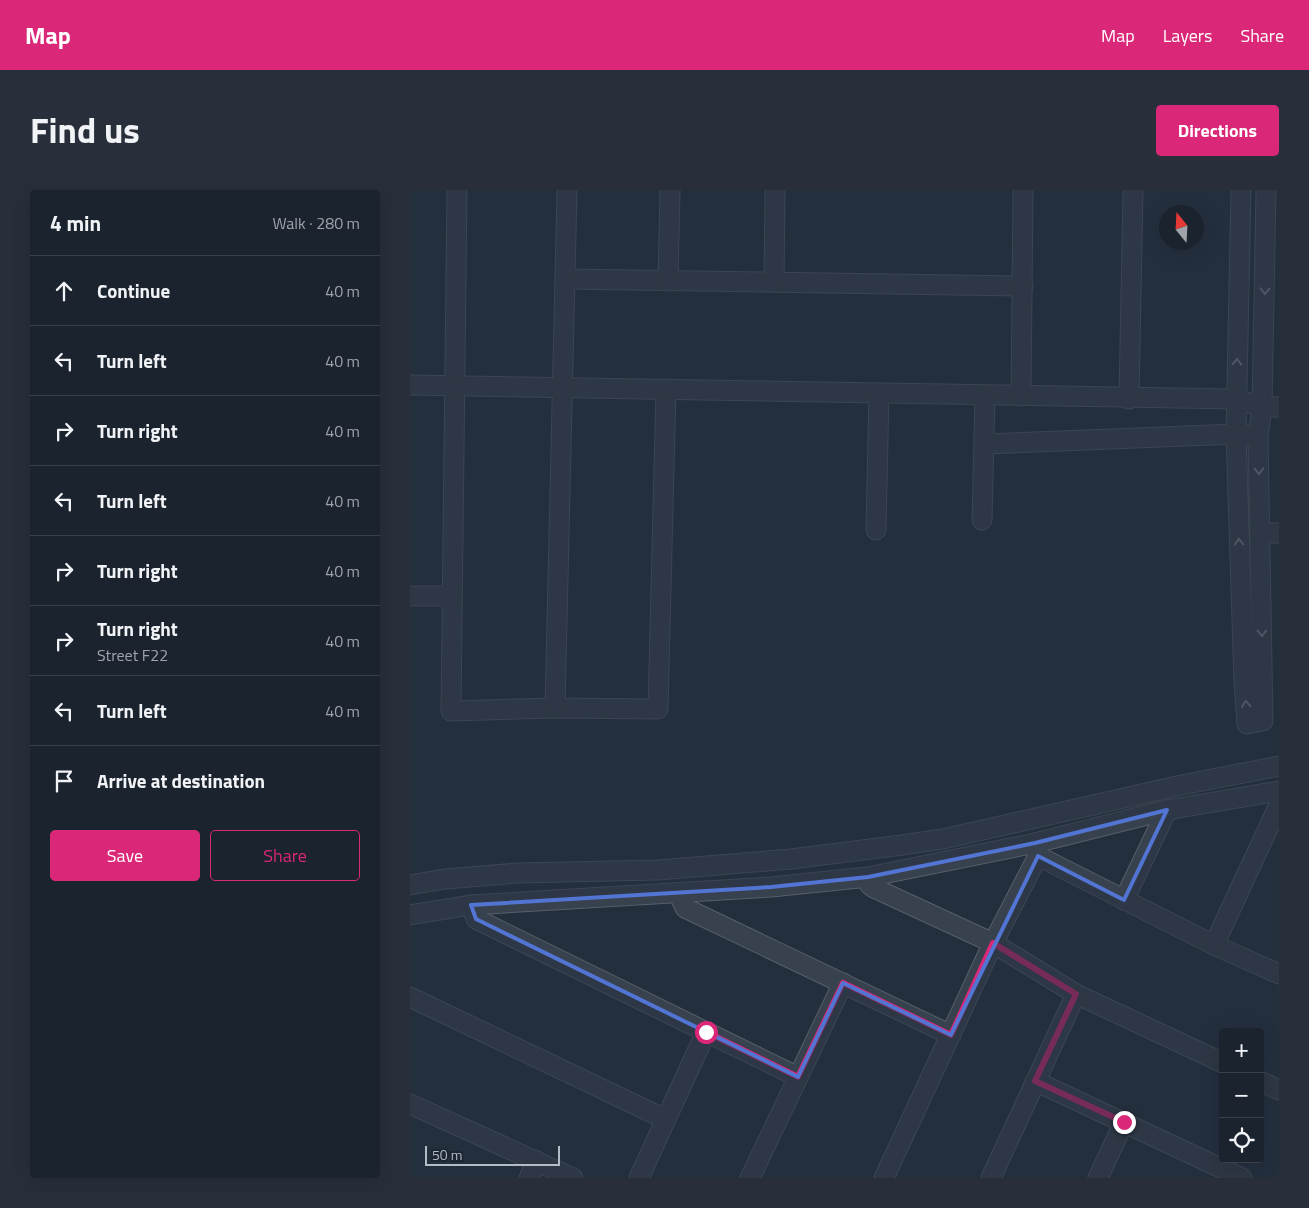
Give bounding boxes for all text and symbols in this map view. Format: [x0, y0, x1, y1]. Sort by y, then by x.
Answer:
text: Map [25, 17, 71, 53]
text: Map [1101, 22, 1135, 49]
text: Layers [1163, 22, 1212, 49]
text: Share [1240, 22, 1284, 49]
text: Find us [30, 103, 140, 157]
button: Directions [1156, 105, 1279, 156]
north arrow [1159, 205, 1204, 250]
text: 4 min [50, 207, 101, 239]
text: Walk · 280 m [272, 211, 360, 235]
text: Continue [97, 276, 170, 305]
icon: ahead [50, 277, 78, 305]
text: 40 m [325, 279, 360, 303]
one-way arrow [1260, 288, 1270, 295]
text: Turn left [97, 346, 167, 375]
icon: left [50, 347, 78, 375]
text: 40 m [325, 349, 360, 373]
one-way arrow [1232, 358, 1242, 366]
text: Turn right [97, 416, 178, 445]
icon: right [50, 417, 78, 445]
text: 40 m [325, 419, 360, 443]
one-way arrow [1254, 468, 1264, 475]
text: Turn left [97, 486, 167, 515]
icon: left [50, 487, 78, 515]
text: 40 m [325, 489, 360, 513]
one-way arrow [1234, 538, 1245, 546]
text: Turn right [97, 556, 178, 585]
icon: right [50, 557, 78, 585]
text: 40 m [325, 559, 360, 583]
text: Turn right [97, 614, 178, 643]
icon: right [50, 627, 78, 655]
text: 40 m [325, 629, 360, 653]
one-way arrow [1257, 630, 1267, 638]
text: Street F22 [97, 643, 168, 667]
text: Turn left [97, 696, 167, 725]
icon: left [50, 697, 78, 725]
text: 40 m [325, 699, 360, 723]
one-way arrow [1240, 700, 1251, 708]
text: Arrive at destination [97, 766, 265, 795]
icon: arrive [50, 767, 78, 795]
button: Save [50, 830, 200, 881]
button: Share [210, 830, 360, 881]
route start [695, 1021, 718, 1044]
map controls [1219, 1028, 1264, 1163]
button: + [1219, 1028, 1264, 1073]
button: − [1219, 1073, 1264, 1118]
route end [1113, 1111, 1136, 1134]
button: locate [1219, 1118, 1264, 1163]
scale bar [425, 1143, 560, 1166]
text: 50 m [432, 1144, 462, 1165]

